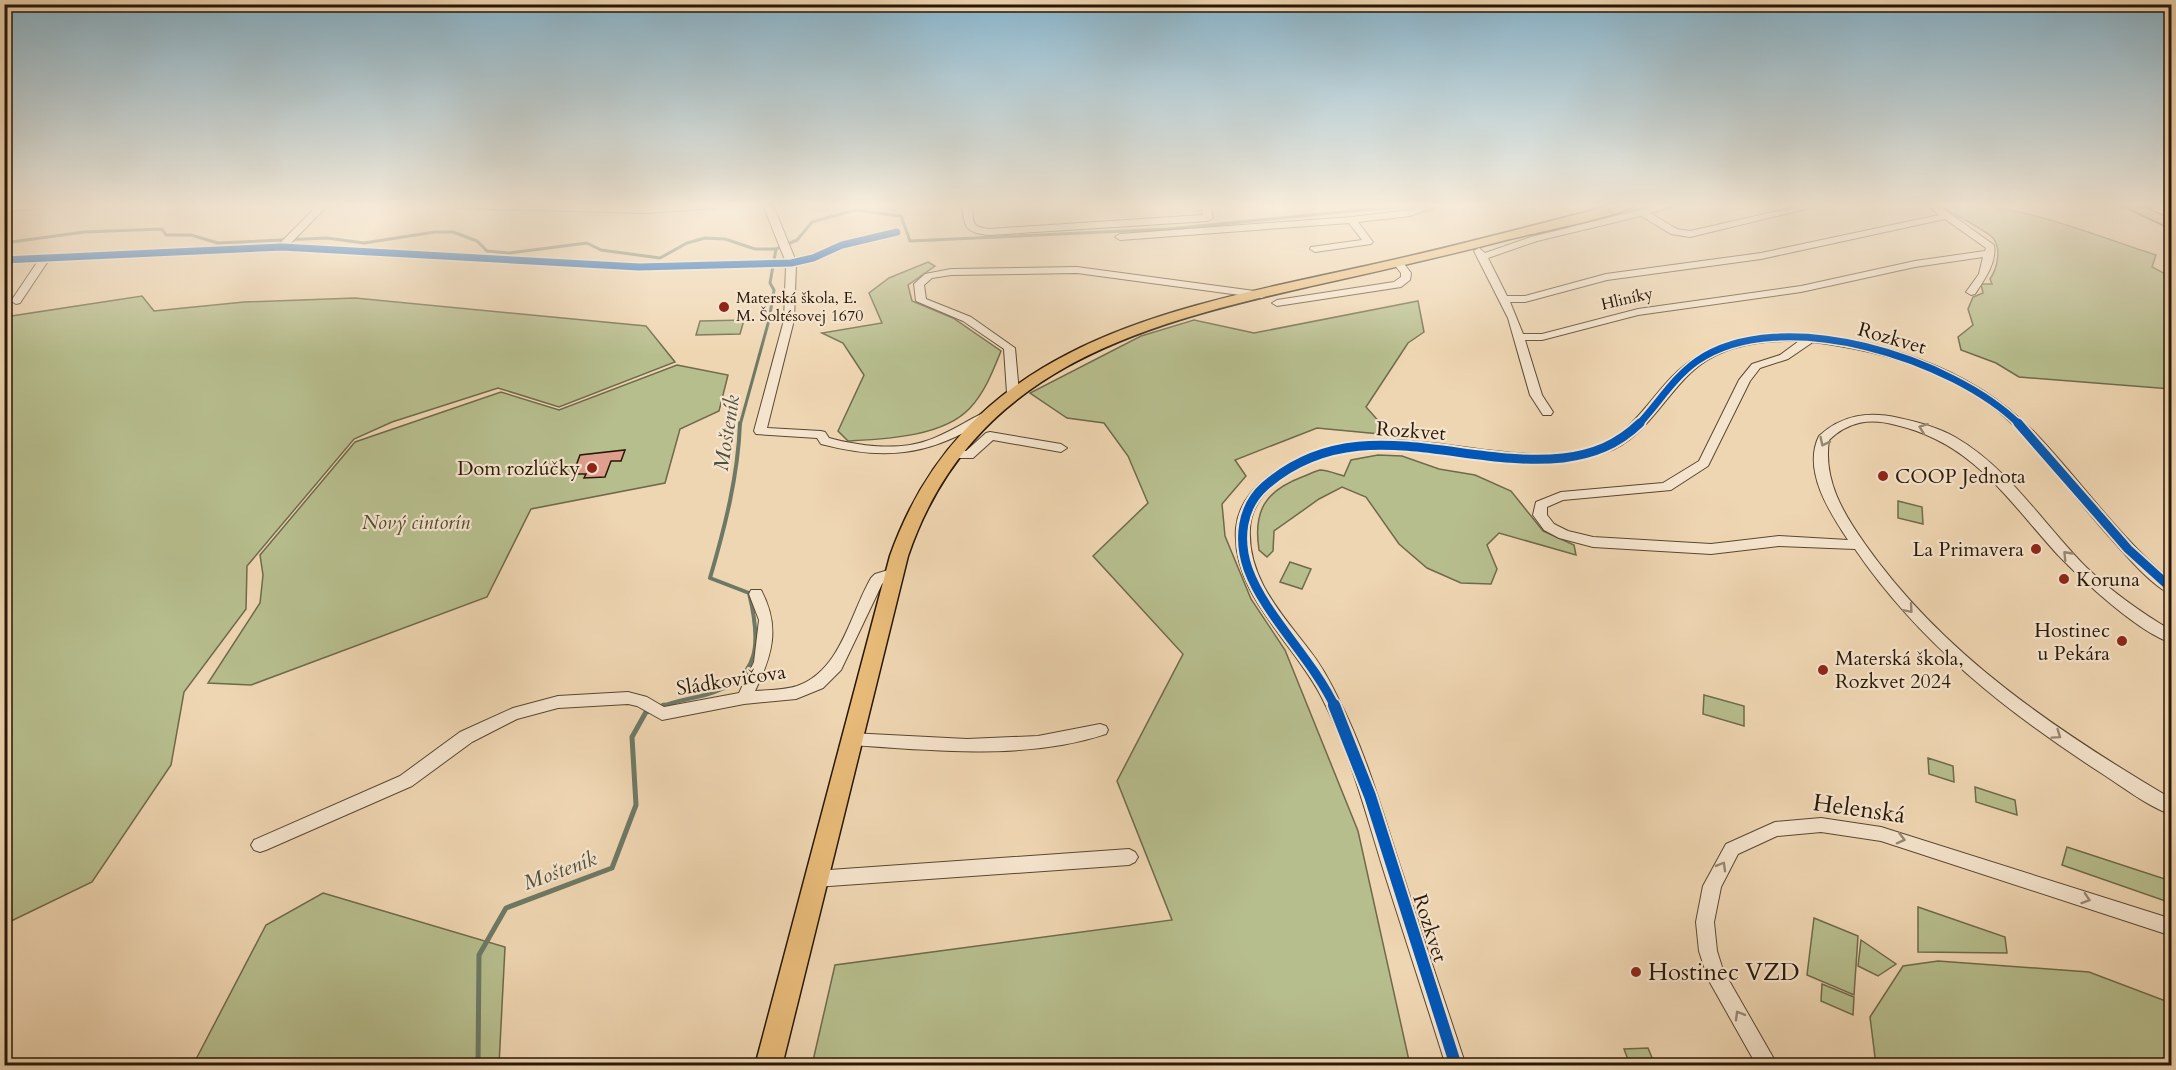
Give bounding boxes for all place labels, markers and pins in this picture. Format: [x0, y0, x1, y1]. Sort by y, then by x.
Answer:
place label: Materská škola, E. M. Šoltésovej 1670 [736, 287, 863, 327]
marker: Materská škola, E. M. Šoltésovej 1670 [717, 300, 731, 314]
place label: Dom rozlúčky [457, 455, 580, 482]
marker: Dom rozlúčky [585, 461, 599, 475]
place label: COOP Jednota [1895, 463, 2026, 490]
marker: COOP Jednota [1876, 469, 1890, 483]
place label: La Primavera [1912, 536, 2024, 563]
marker: La Primavera [2029, 542, 2043, 556]
place label: Koruna [2076, 566, 2140, 593]
marker: Koruna [2057, 572, 2071, 586]
place label: Hostinec u Pekára [2034, 617, 2110, 667]
marker: Hostinec u Pekára [2115, 634, 2129, 648]
place label: Materská škola, Rozkvet 2024 [1835, 645, 1964, 695]
marker: Materská škola, Rozkvet 2024 [1816, 663, 1830, 677]
place label: Hostinec VZD [1648, 956, 1800, 989]
marker: Hostinec VZD [1629, 965, 1643, 979]

